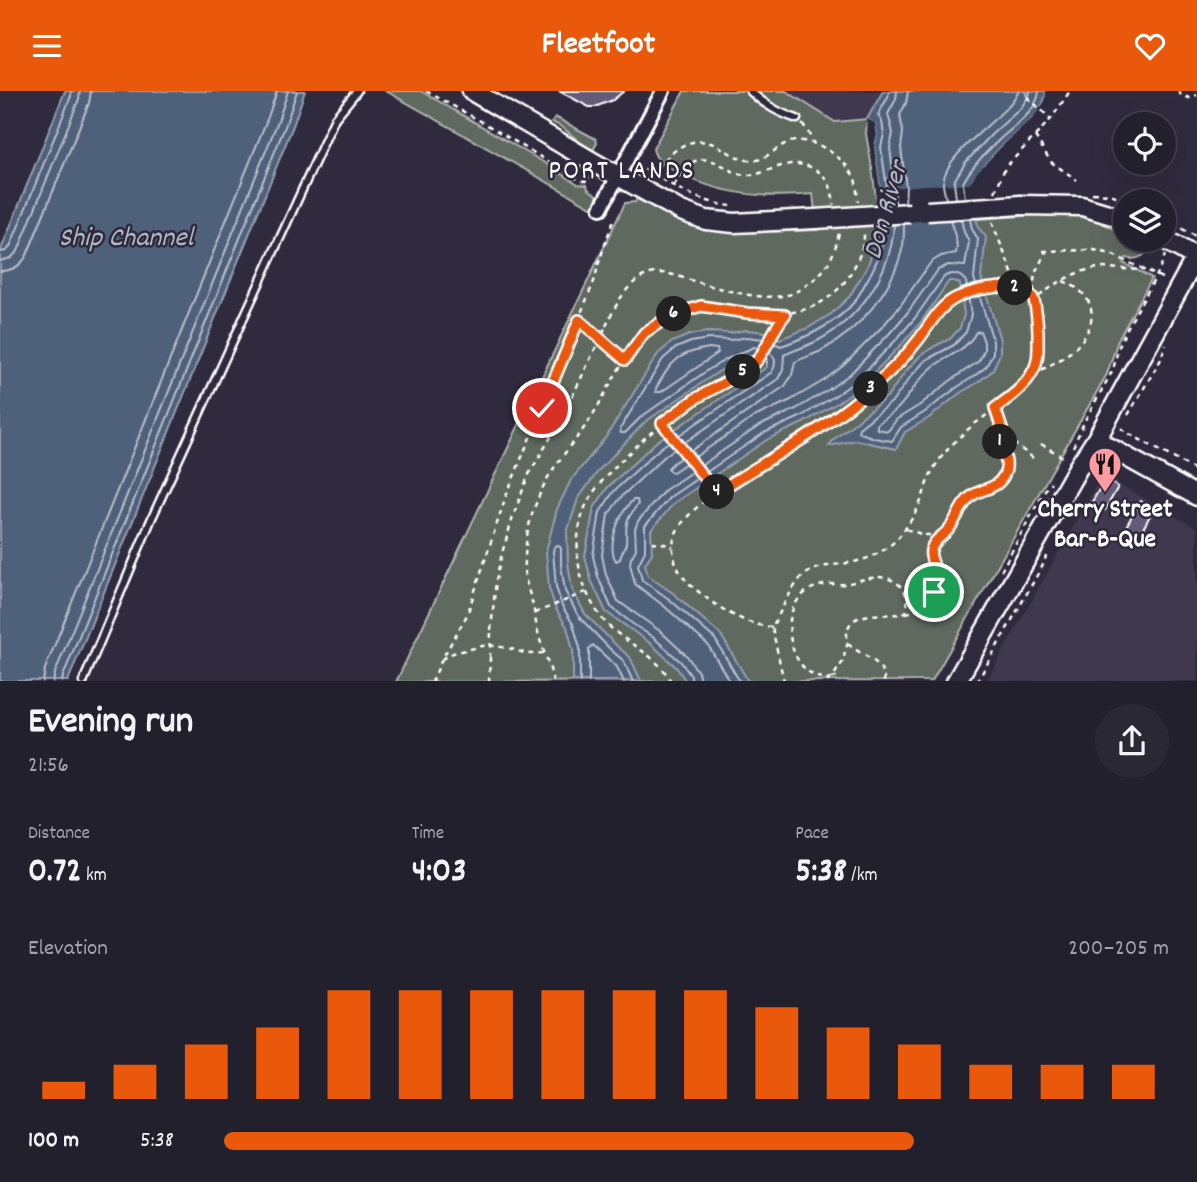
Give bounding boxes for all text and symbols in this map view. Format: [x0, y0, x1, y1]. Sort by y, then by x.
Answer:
text: Fleetfoot [542, 23, 655, 69]
icon: menu [28, 27, 66, 65]
icon: heart [1131, 27, 1169, 65]
map controls [1113, 112, 1176, 252]
button: locate [1113, 112, 1176, 175]
district label: PORT LANDS [548, 153, 696, 193]
water label: Don River [855, 154, 922, 264]
button: layers [1113, 189, 1176, 252]
water label: Ship Channel [59, 220, 195, 260]
pin: 2 [998, 271, 1032, 305]
text: 2 [1010, 274, 1019, 301]
pin: 6 [656, 297, 692, 332]
text: 6 [669, 300, 678, 327]
pin: 5 [726, 355, 760, 389]
text: 5 [738, 358, 747, 385]
pin: 3 [854, 371, 888, 407]
text: 3 [866, 375, 875, 402]
pin [512, 378, 572, 438]
icon: check [523, 389, 561, 427]
pin: 1 [982, 425, 1018, 459]
text: 1 [997, 428, 1002, 455]
restaurant icon: Cherry Street Bar-B-Que [1086, 445, 1124, 494]
pin: 4 [700, 475, 734, 509]
text: 4 [713, 478, 720, 505]
place label: Cherry Street Bar-B-Que [1037, 492, 1173, 559]
pin [904, 562, 964, 622]
icon: arrive [915, 573, 953, 611]
text: Evening run [28, 696, 193, 751]
button: share [1095, 704, 1169, 778]
text: 21:56 [28, 750, 69, 783]
text: Distance [28, 821, 90, 848]
text: Time [412, 821, 444, 848]
text: Pace [795, 821, 829, 848]
text: 0.72 [28, 848, 82, 898]
text: 4:03 [412, 848, 467, 898]
text: 5:38 [795, 848, 847, 898]
text: km [82, 863, 107, 890]
text: /km [847, 863, 878, 890]
text: Elevation [28, 933, 108, 966]
text: 200–205 m [1068, 933, 1169, 966]
text: 100 m [28, 1125, 79, 1158]
text: 5:38 [140, 1125, 174, 1158]

